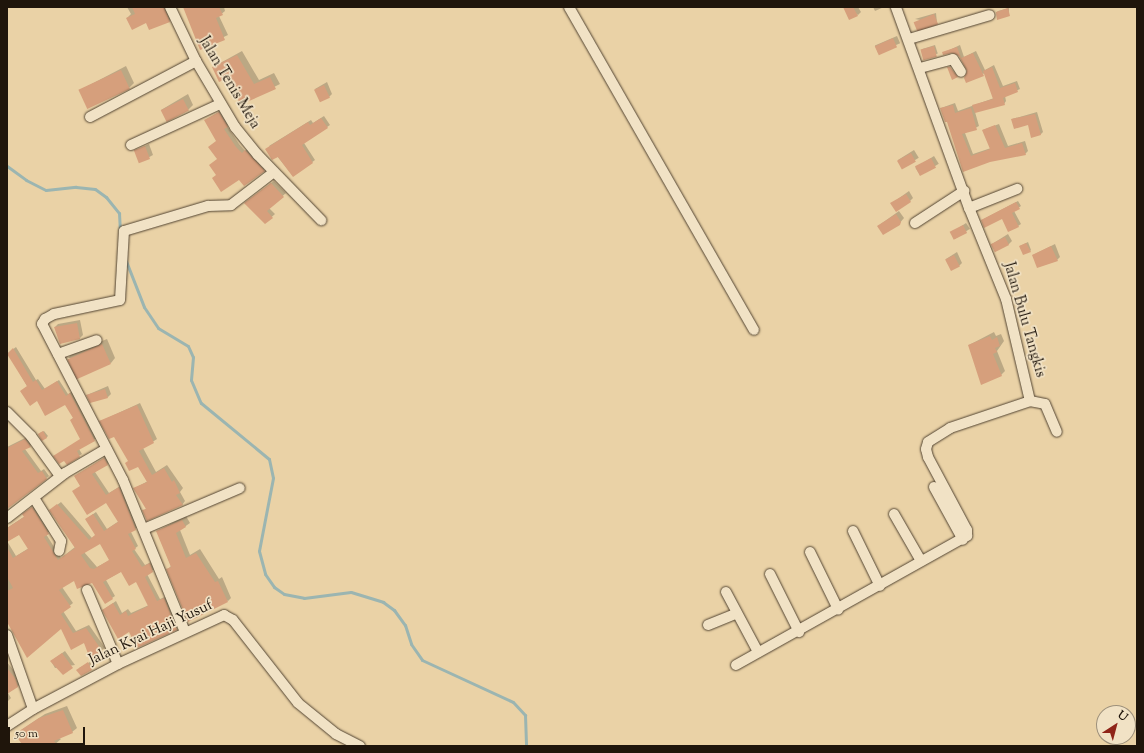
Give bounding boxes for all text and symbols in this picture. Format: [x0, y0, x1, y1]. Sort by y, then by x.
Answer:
street label: Jalan Tenis Meja [194, 34, 264, 132]
street label: Jalan Bulu Tangkis [999, 260, 1049, 380]
street label: Jalan Kyai Haji Yusuf [86, 596, 216, 670]
north arrow [1096, 705, 1136, 745]
text: U [1114, 707, 1131, 725]
scale bar [10, 719, 87, 745]
text: 50 m [15, 725, 38, 743]

